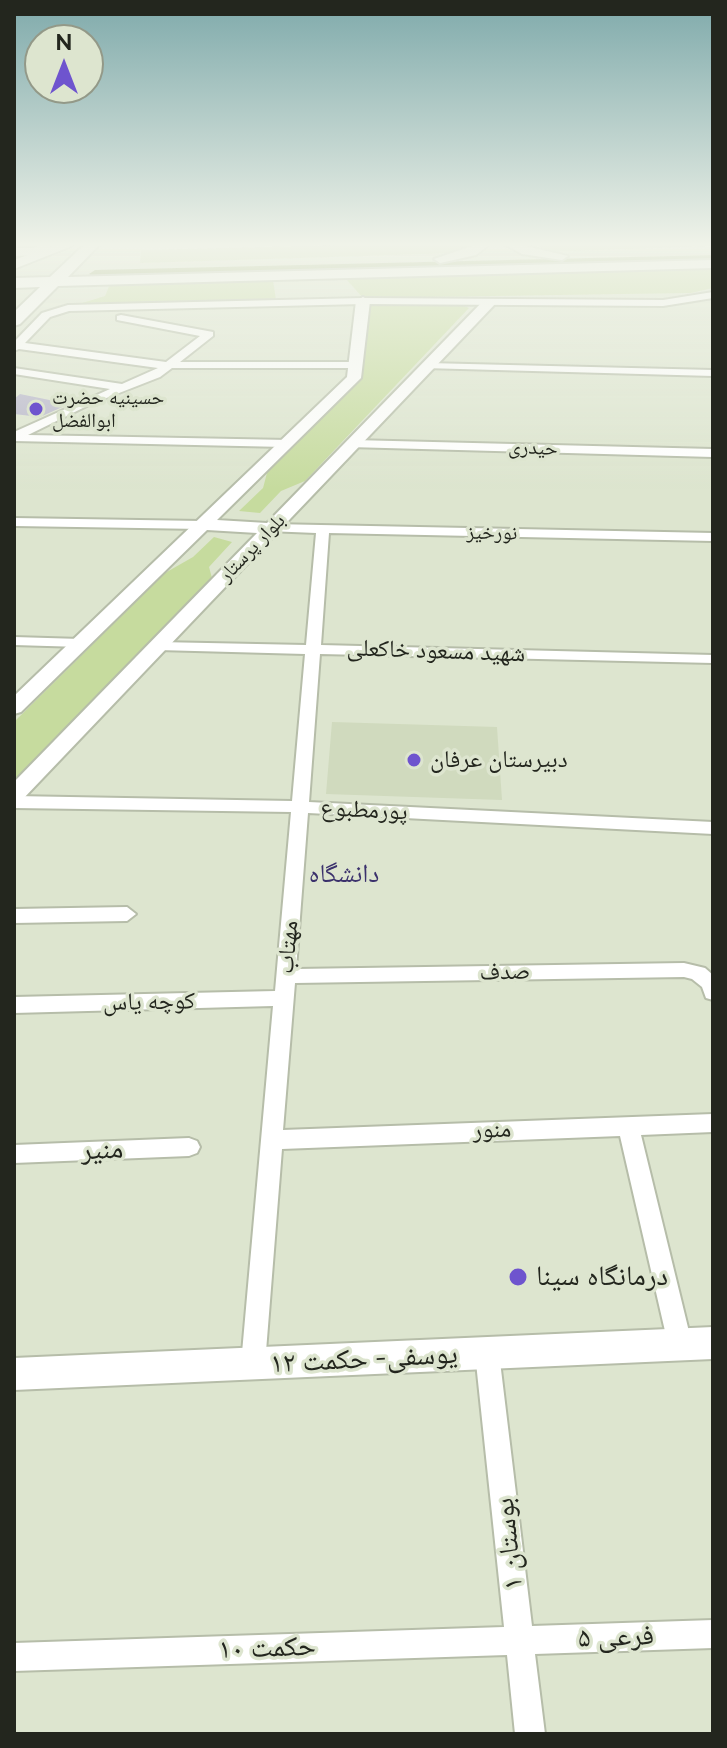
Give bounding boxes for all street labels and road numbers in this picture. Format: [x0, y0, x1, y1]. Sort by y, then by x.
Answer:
street label: حیدری [508, 435, 558, 461]
street label: بلوار پرستار [214, 509, 290, 587]
street label: نورخیز [467, 521, 517, 545]
street label: شهید مسعود خاکعلی [346, 633, 526, 669]
street label: پورمطبوع [320, 793, 408, 827]
street label: مهتاب [271, 919, 305, 975]
street label: صدف [479, 957, 531, 987]
street label: کوچه یاس [103, 987, 195, 1017]
street label: منور [472, 1115, 512, 1145]
street label: منیر [80, 1132, 124, 1168]
street label: یوسفی- حکمت ۱۲ [269, 1337, 459, 1381]
street label: بوستان ۱ [487, 1496, 531, 1592]
street label: فرعی ۵ [577, 1619, 655, 1655]
street label: حکمت ۱۰ [218, 1630, 316, 1666]

